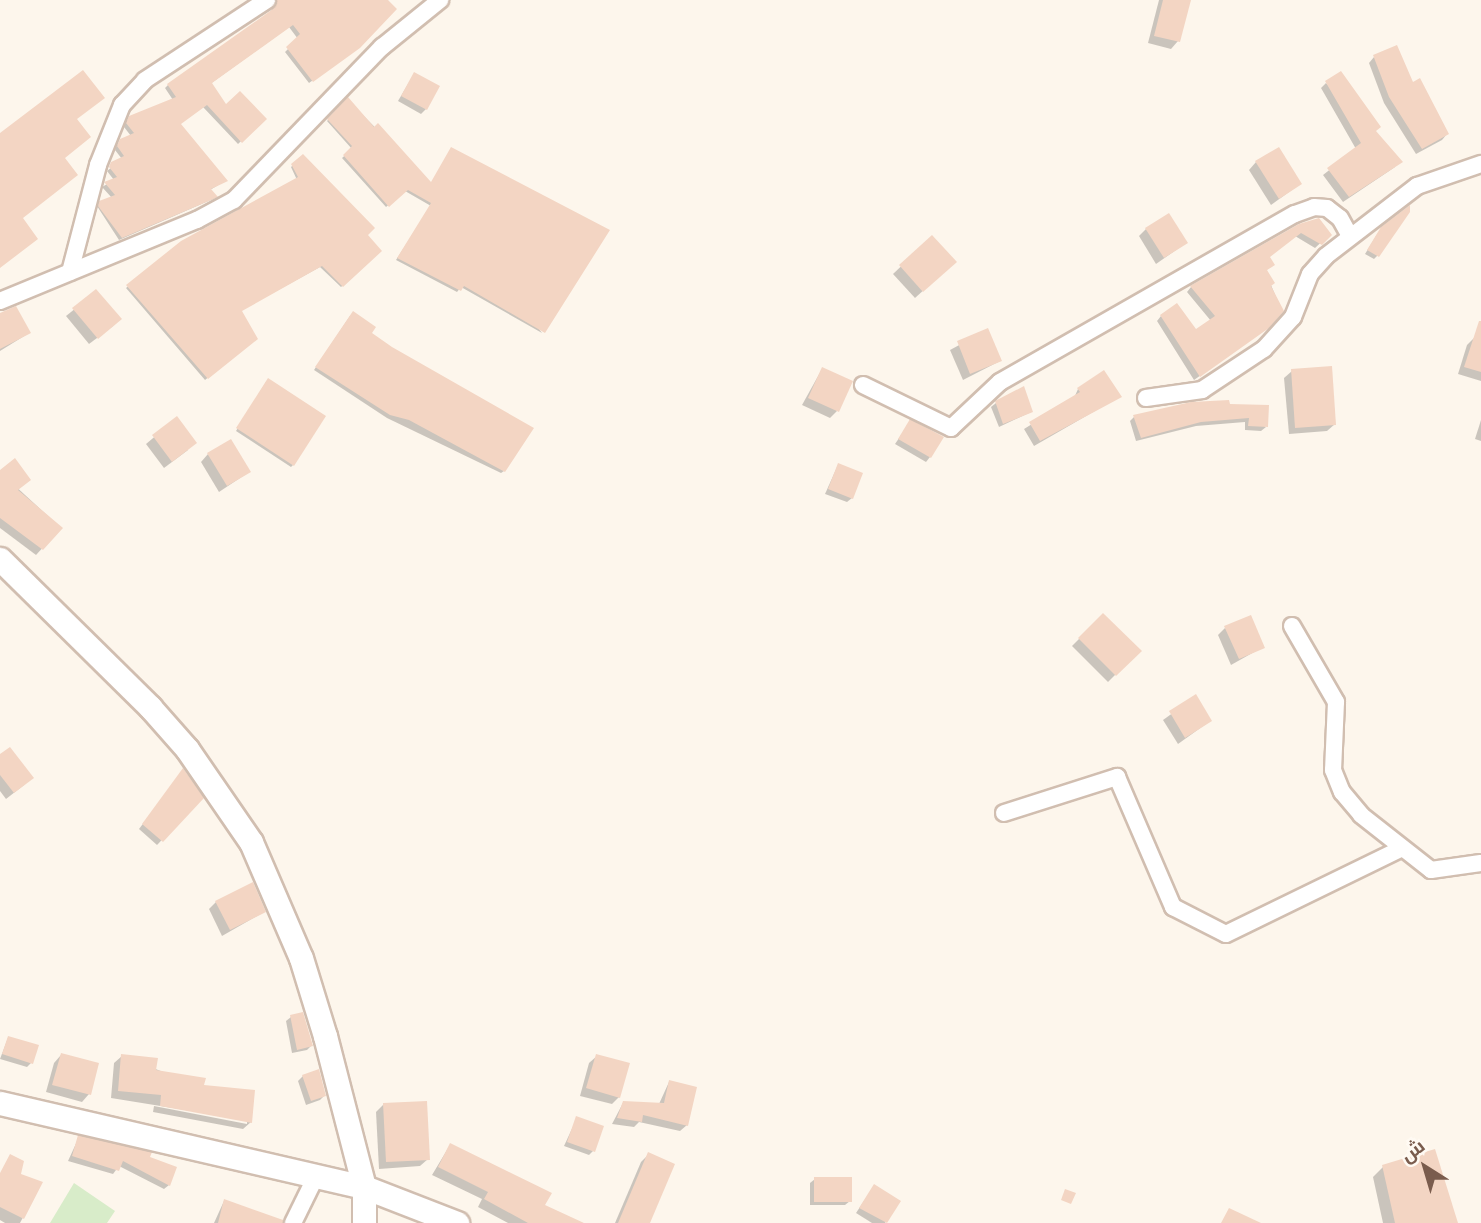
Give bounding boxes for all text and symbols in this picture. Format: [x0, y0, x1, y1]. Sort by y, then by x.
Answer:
north arrow [1390, 1132, 1460, 1202]
text: ش [1395, 1133, 1430, 1168]

